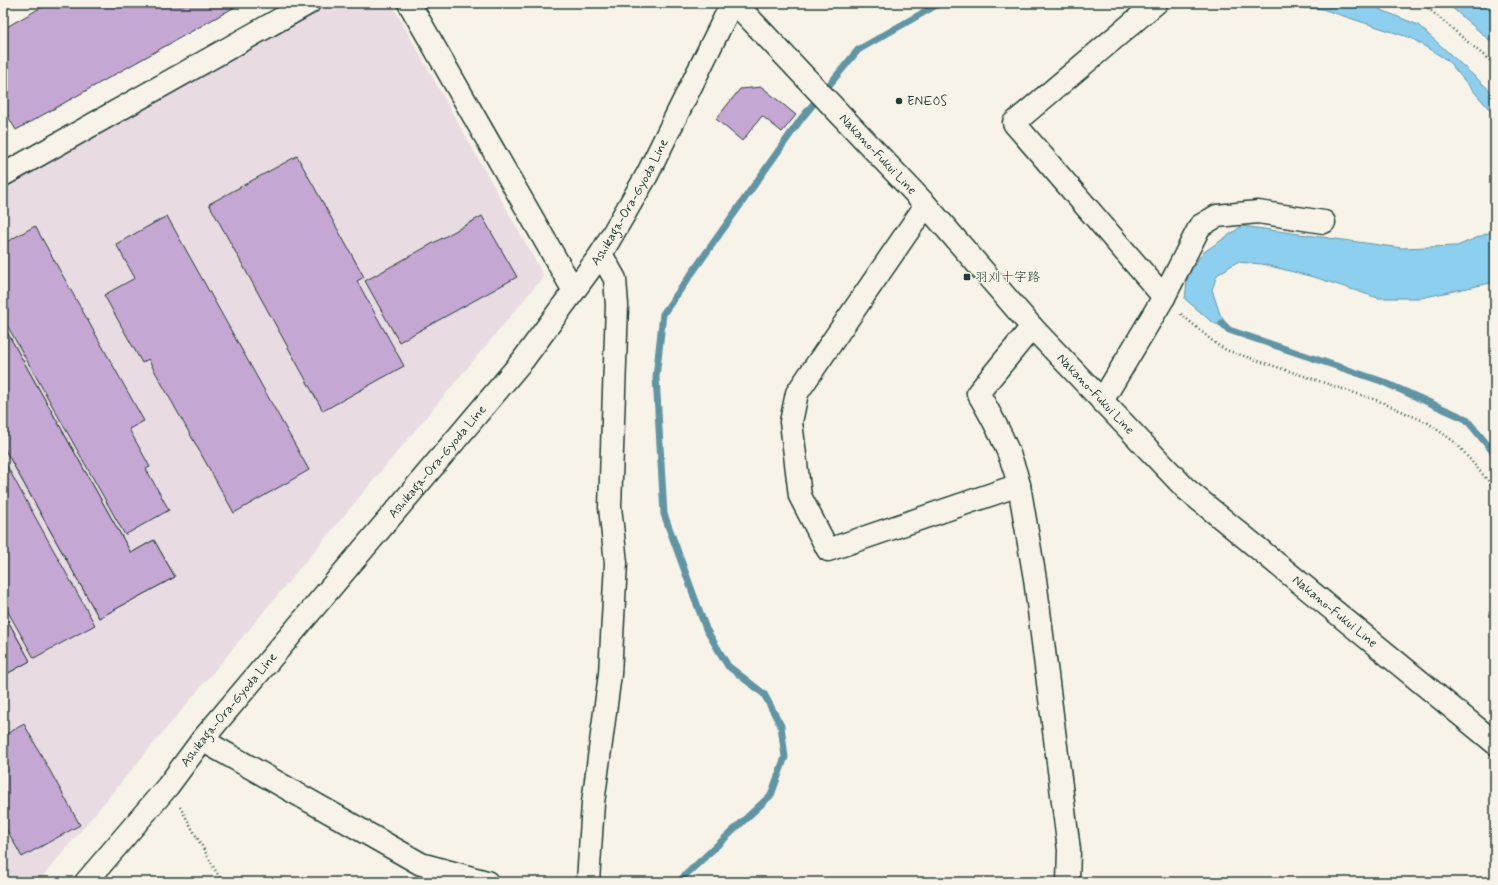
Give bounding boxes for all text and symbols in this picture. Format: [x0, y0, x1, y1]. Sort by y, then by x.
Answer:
place label: ENEOS [907, 93, 947, 110]
marker: ENEOS [894, 96, 904, 106]
street label: Nakano-Fukui Line [836, 110, 920, 198]
street label: Ashikaga-Ora-Gyoda Line [587, 136, 672, 269]
place label: 羽刈十字路 [975, 269, 1040, 286]
marker: 羽刈十字路 [962, 272, 972, 282]
street label: Nakano-Fukui Line [1053, 350, 1138, 438]
street label: Ashikaga-Ora-Gyoda Line [385, 401, 490, 522]
street label: Nakano-Fukui Line [1289, 571, 1381, 652]
street label: Ashikaga-Ora-Gyoda Line [177, 649, 281, 770]

